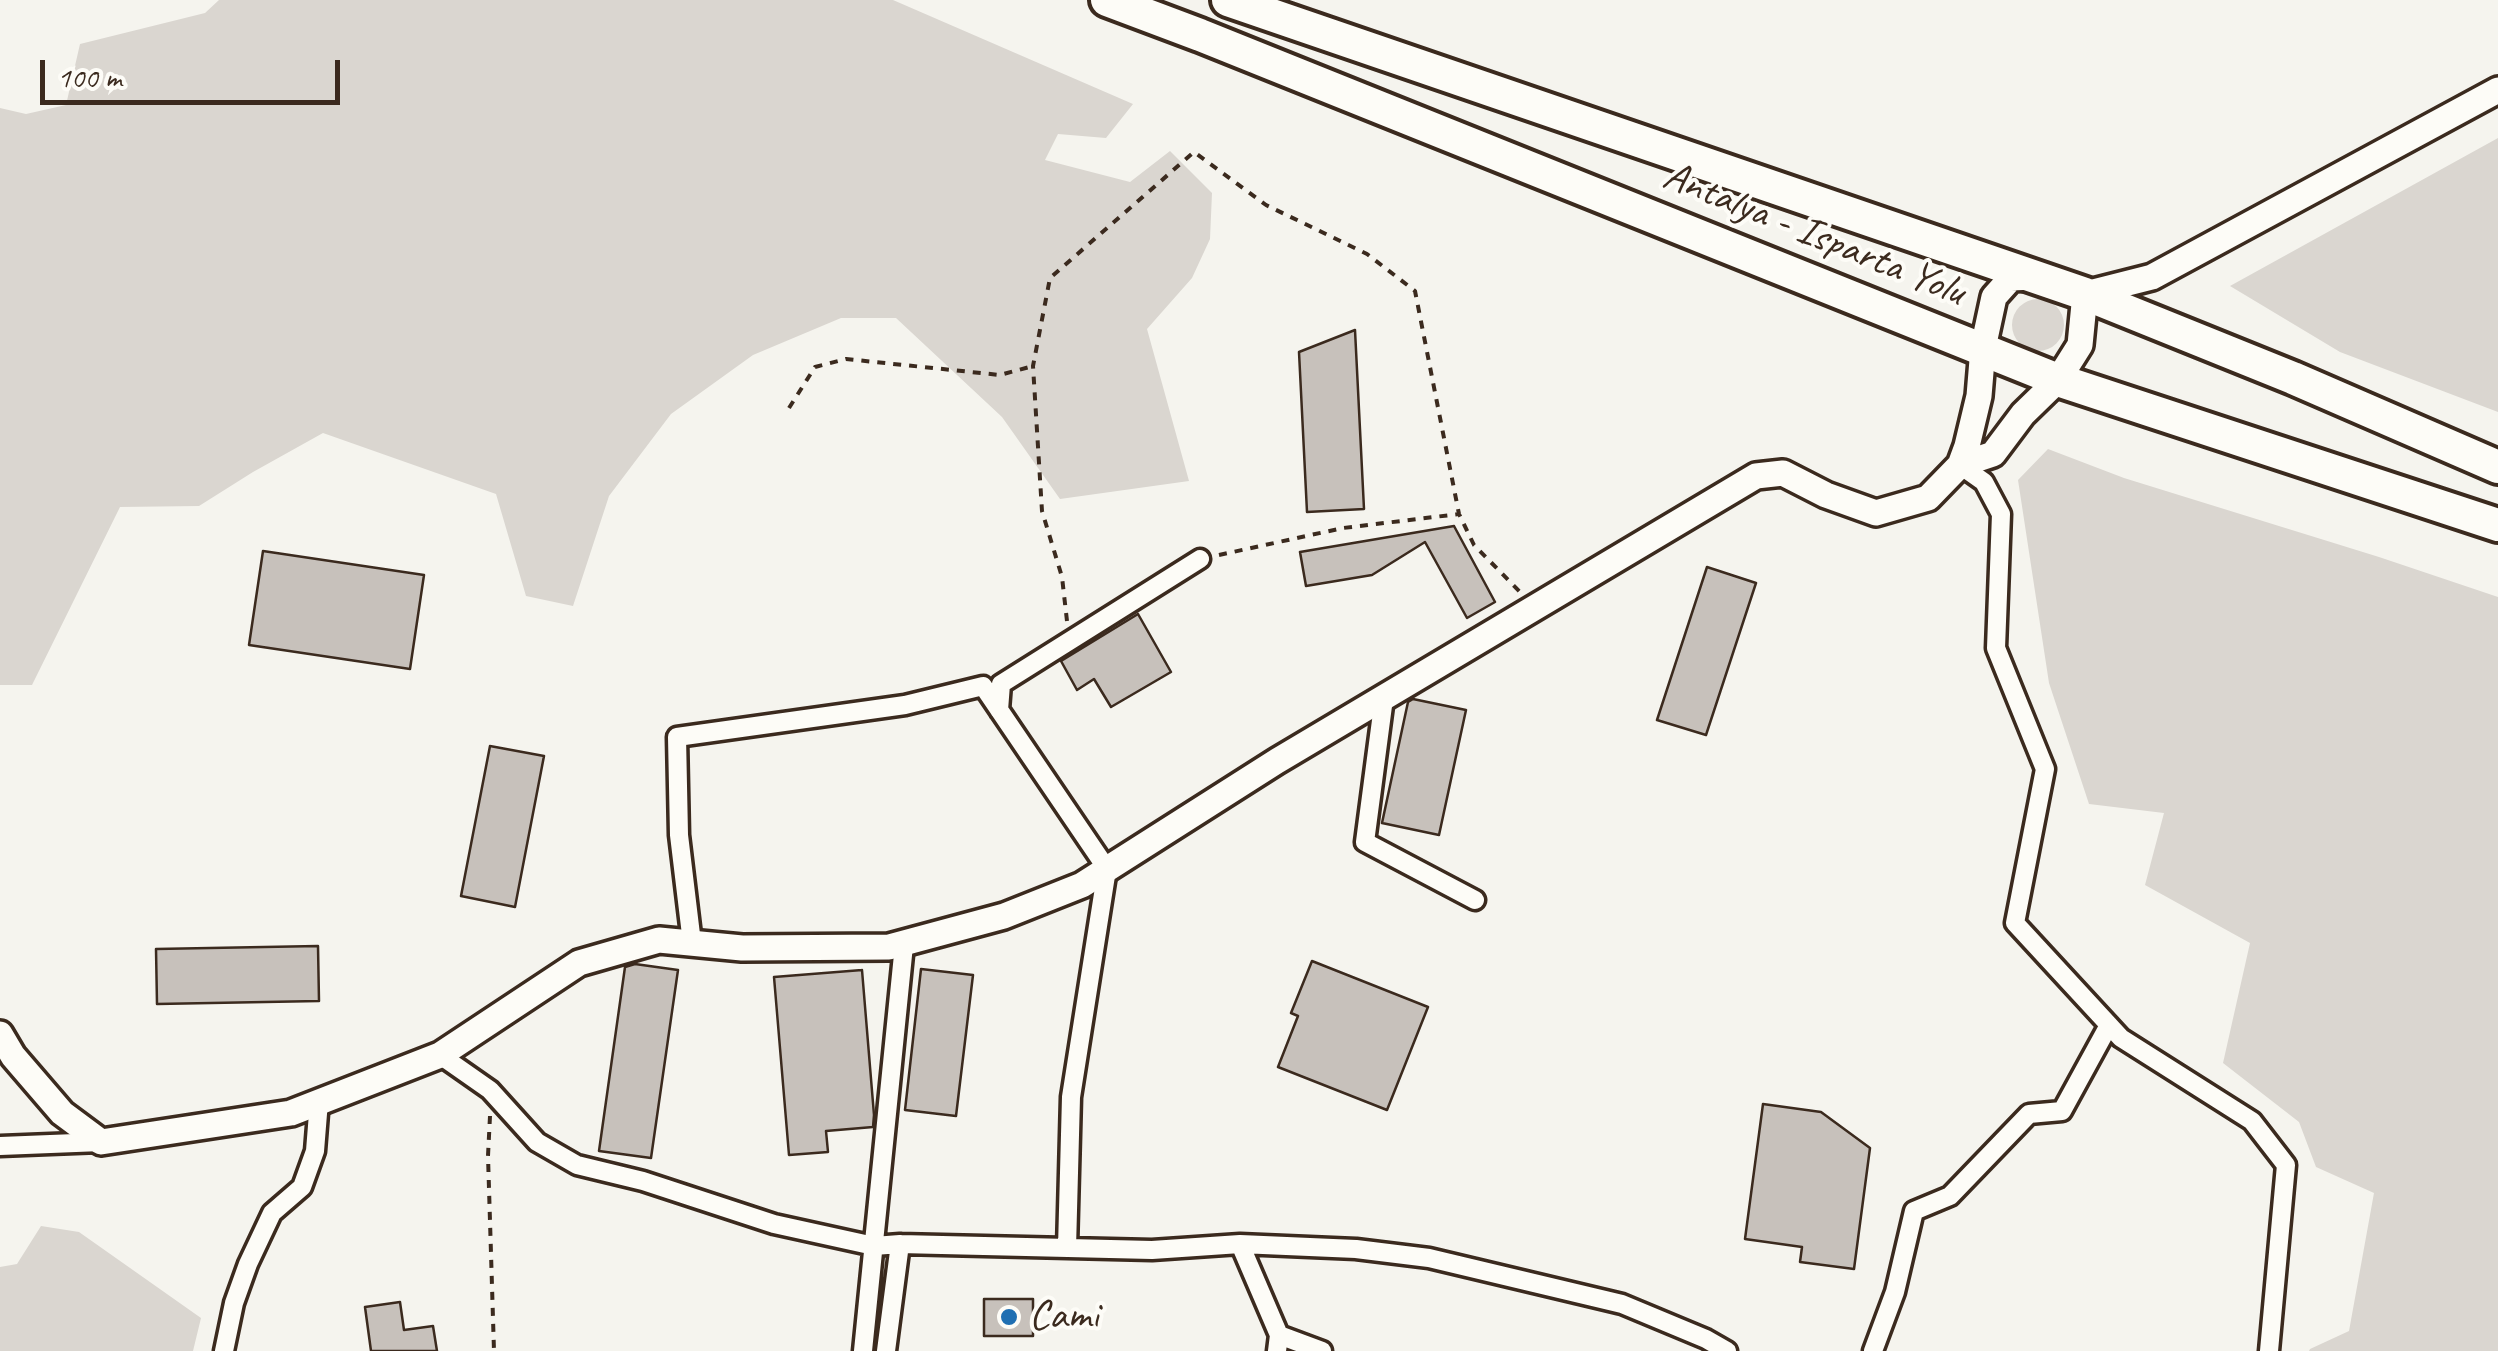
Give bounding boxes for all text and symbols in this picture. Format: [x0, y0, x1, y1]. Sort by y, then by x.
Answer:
scale bar [45, 40, 345, 102]
text: 100 m [57, 58, 122, 96]
street label: Antalya - Isparta Yolu [1656, 151, 1972, 319]
place label: Cami [1029, 1292, 1099, 1342]
marker: Cami [998, 1306, 1020, 1328]

